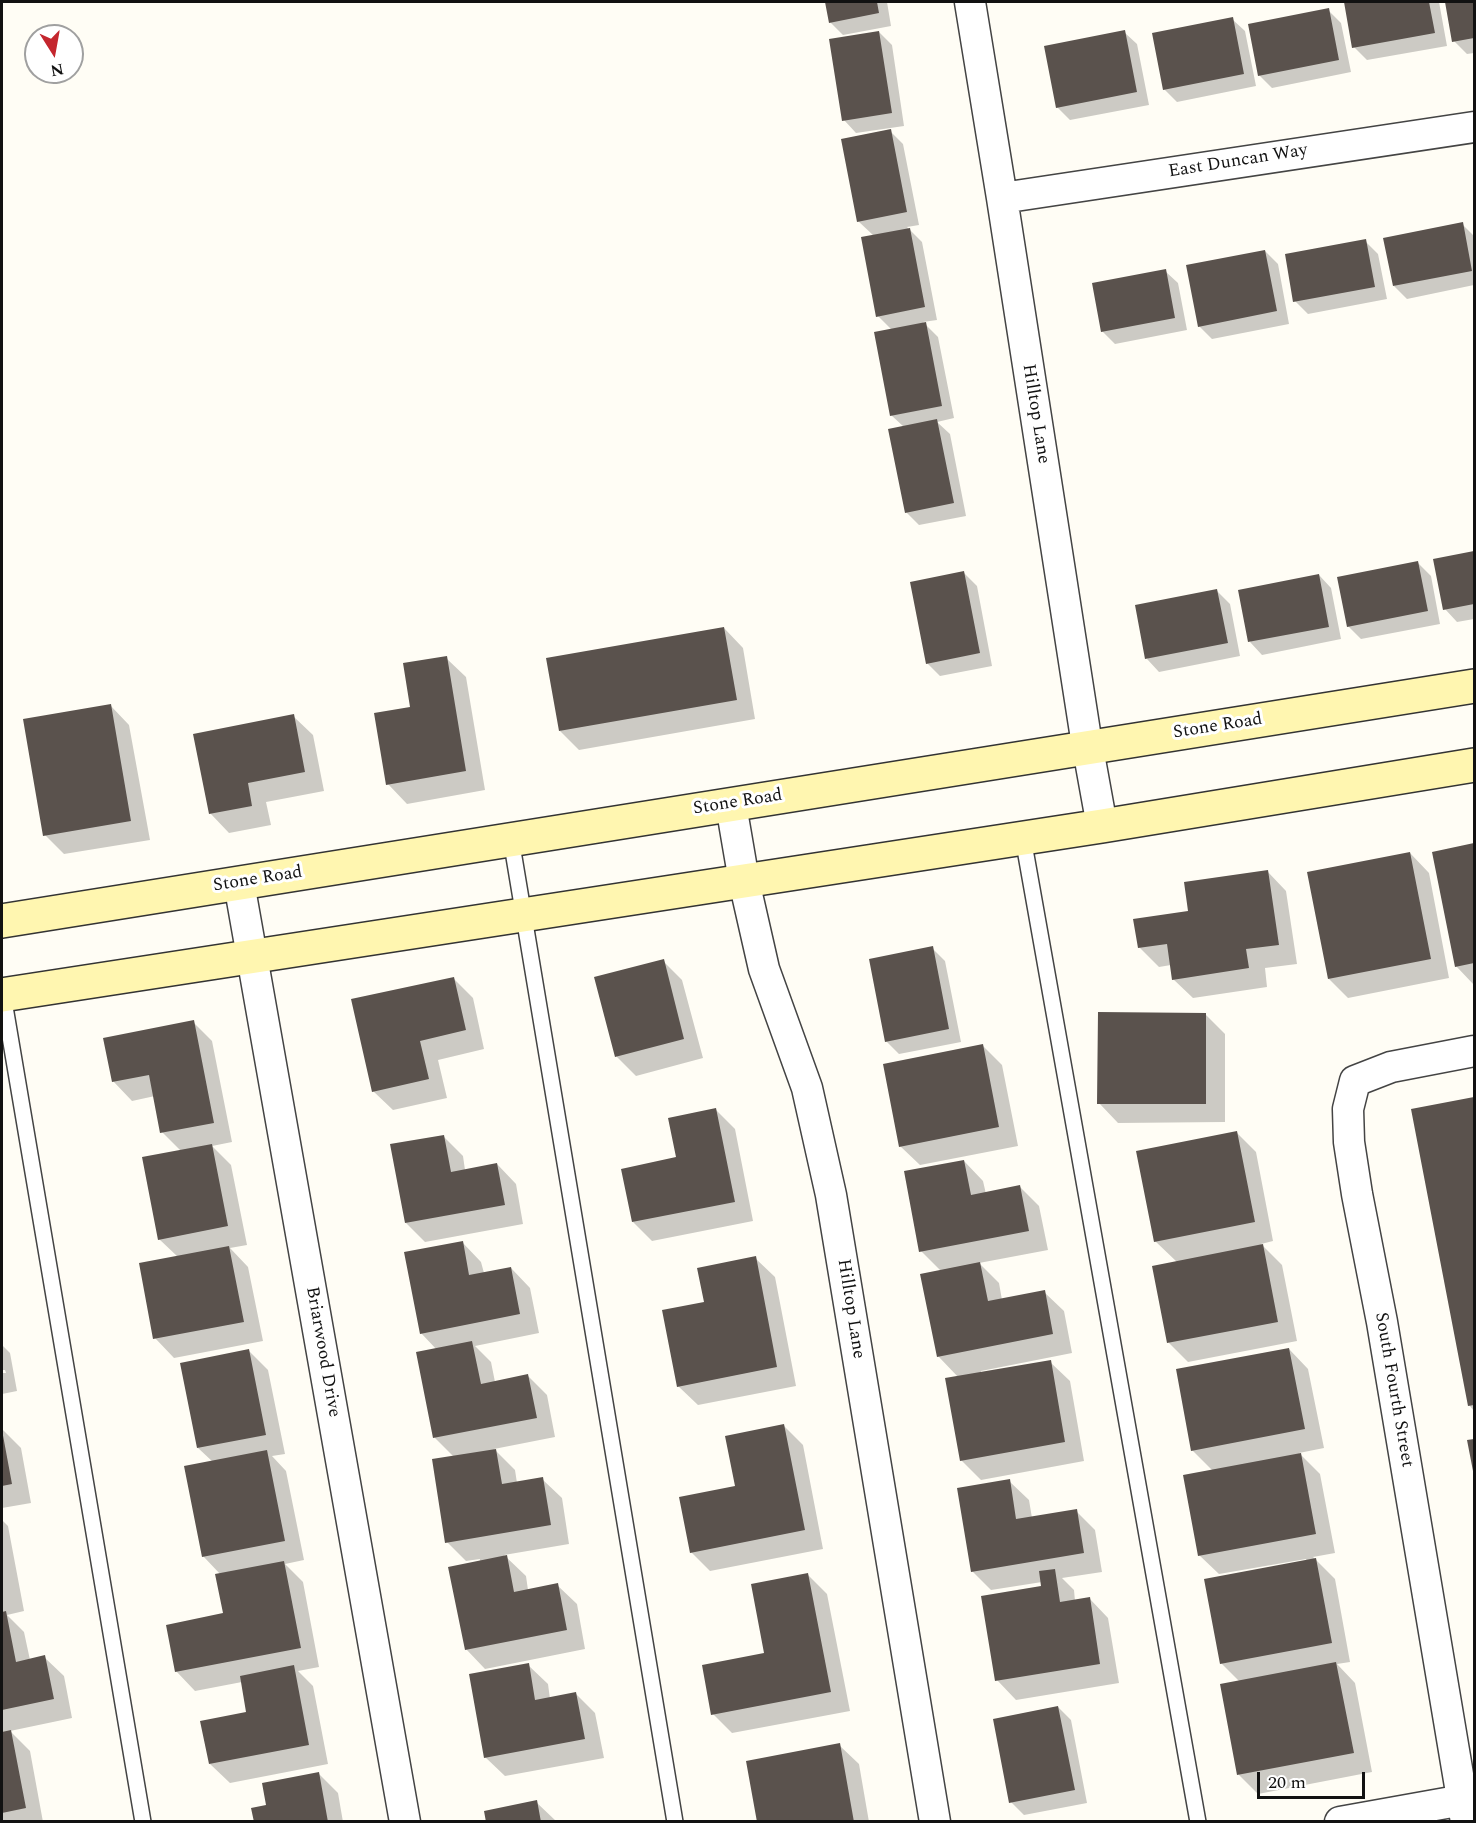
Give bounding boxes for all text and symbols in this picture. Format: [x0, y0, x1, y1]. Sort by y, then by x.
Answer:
north arrow [24, 24, 84, 84]
text: N [48, 57, 66, 83]
street label: East Duncan Way [1167, 140, 1309, 184]
street label: Hilltop Lane [1016, 362, 1054, 466]
street label: Stone Road [1172, 709, 1264, 745]
street label: Stone Road [692, 785, 784, 821]
street label: Stone Road [212, 862, 304, 898]
street label: Hilltop Lane [831, 1257, 869, 1361]
street label: Briarwood Drive [300, 1285, 344, 1419]
street label: South Fourth Street [1369, 1311, 1417, 1469]
scale bar [1260, 1760, 1368, 1798]
text: 20 m [1268, 1769, 1306, 1796]

